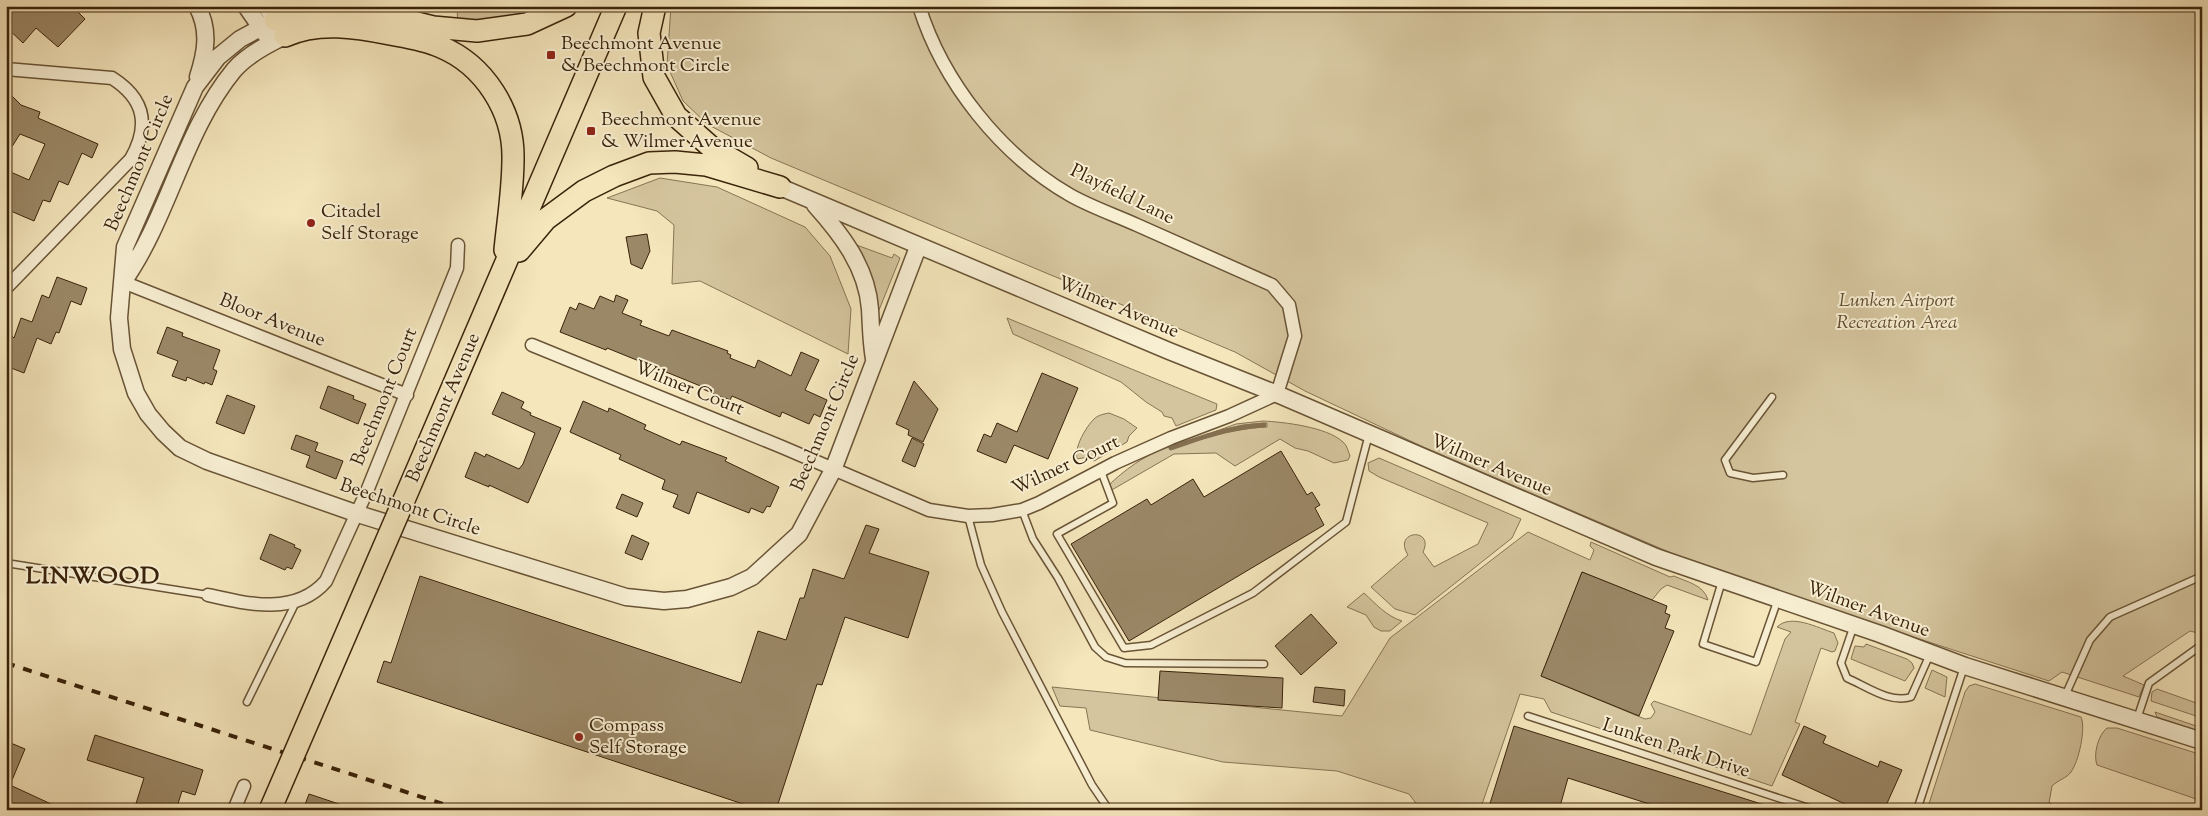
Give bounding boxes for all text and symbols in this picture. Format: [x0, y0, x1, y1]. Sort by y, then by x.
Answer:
place label: Beechmont Avenue & Beechmont Circle [561, 31, 730, 80]
marker: Beechmont Avenue & Beechmont Circle [545, 49, 557, 61]
street label: Beechmont Circle [99, 90, 181, 236]
place label: Beechmont Avenue & Wilmer Avenue [601, 107, 761, 156]
marker: Beechmont Avenue & Wilmer Avenue [585, 125, 597, 137]
street label: Playfield Lane [1065, 158, 1179, 232]
place label: Citadel Self Storage [321, 199, 419, 248]
marker: Citadel Self Storage [305, 217, 317, 229]
street label: Wilmer Avenue [1053, 270, 1183, 346]
street label: Bloor Avenue [215, 287, 329, 355]
park label: Lunken Airport Recreation Area [1836, 288, 1958, 337]
street label: Beechmont Court [345, 324, 425, 470]
street label: Beechmont Avenue [400, 329, 488, 487]
street label: Beechmont Circle [785, 350, 867, 496]
street label: Wilmer Court [630, 355, 748, 423]
street label: Wilmer Avenue [1426, 428, 1556, 504]
street label: Wilmer Court [1008, 429, 1125, 503]
street label: Beechmont Circle [336, 472, 484, 544]
district label: LINWOOD [26, 560, 160, 594]
street label: Wilmer Avenue [1802, 575, 1934, 645]
street label: Lunken Park Drive [1599, 712, 1753, 786]
place label: Compass Self Storage [589, 713, 687, 762]
marker: Compass Self Storage [573, 731, 585, 743]

